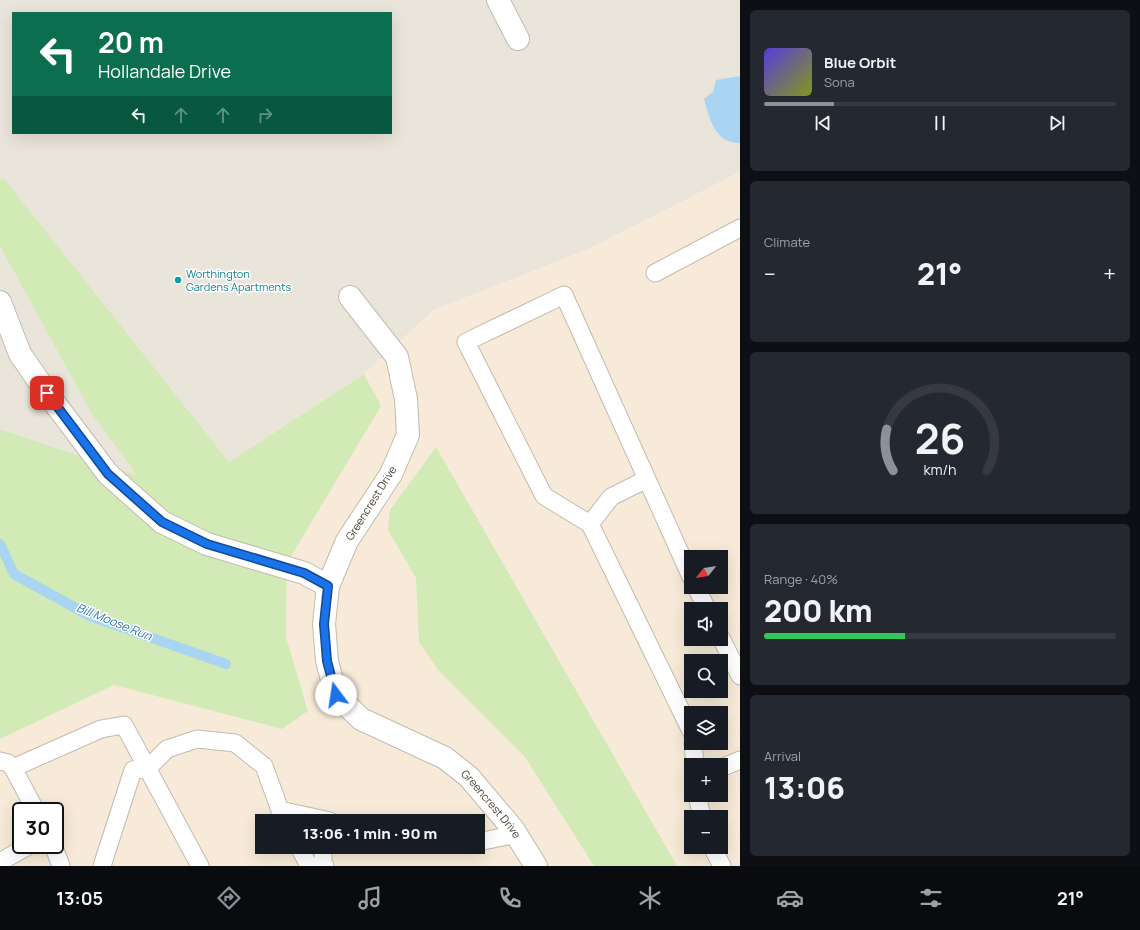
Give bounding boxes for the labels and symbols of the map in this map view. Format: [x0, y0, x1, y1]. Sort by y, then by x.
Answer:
place label: Worthington Gardens Apartments [186, 266, 291, 294]
marker: Worthington Gardens Apartments [173, 275, 183, 285]
pin [30, 376, 64, 410]
street label: Greencrest Drive [342, 462, 400, 543]
north arrow [684, 550, 728, 594]
water label: Bill Moose Run [74, 599, 155, 645]
position arrow [315, 674, 357, 716]
street label: Greencrest Drive [459, 766, 525, 841]
speed limit sign: 30 [12, 802, 64, 854]

